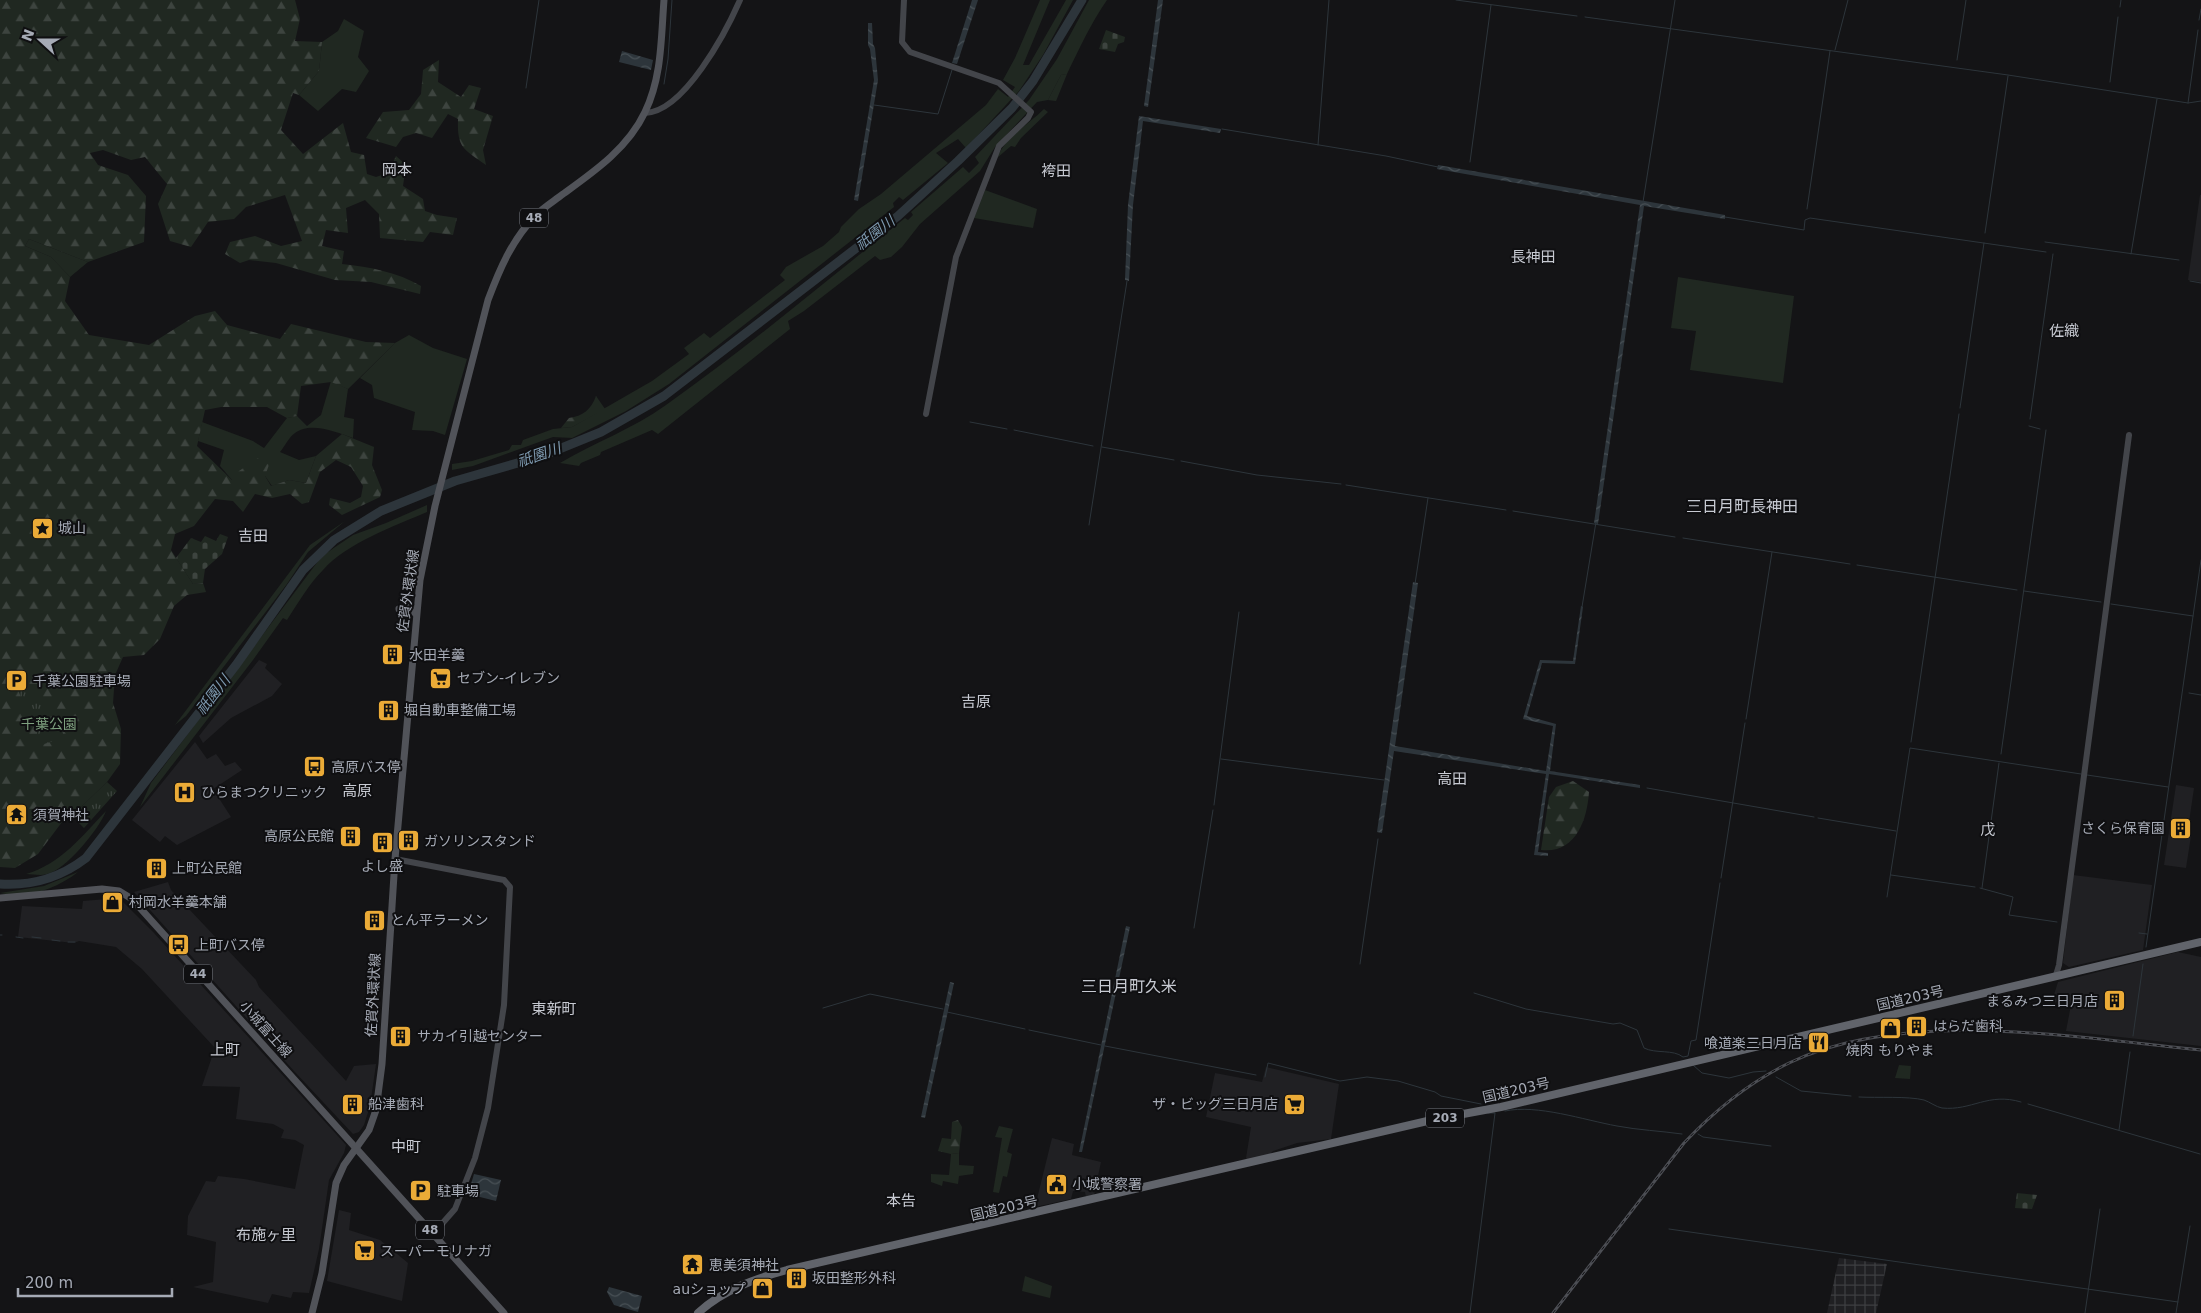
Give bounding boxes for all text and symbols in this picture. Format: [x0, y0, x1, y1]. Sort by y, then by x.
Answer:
north arrow [15, 15, 65, 65]
text: N [18, 27, 37, 44]
district label: 岡本 [382, 161, 412, 179]
district label: 袴田 [1041, 162, 1071, 180]
road number: 48 [520, 208, 548, 228]
water label: 祇園川 [852, 211, 900, 254]
district label: 長神田 [1510, 248, 1556, 266]
district label: 佐織 [2049, 322, 2079, 340]
water label: 祇園川 [515, 439, 565, 471]
district label: 三日月町長神田 [1686, 497, 1798, 516]
place icon: 城山 [30, 516, 54, 540]
place label: 城山 [58, 520, 86, 536]
district label: 吉田 [238, 527, 268, 545]
street label: 佐賀外環状線 [394, 548, 422, 634]
building icon: 水田羊羹 [381, 643, 405, 667]
place label: 水田羊羹 [409, 647, 465, 663]
supermarket icon: セブン-イレブン [429, 666, 453, 690]
parking icon: 千葉公園駐車場 [5, 669, 29, 693]
water label: 祇園川 [192, 670, 235, 718]
place label: セブン-イレブン [457, 670, 560, 686]
place label: 千葉公園駐車場 [33, 673, 131, 689]
district label: 吉原 [961, 693, 991, 711]
building icon: 堀自動車整備工場 [376, 698, 400, 722]
place label: 堀自動車整備工場 [404, 702, 516, 718]
park label: 千葉公園 [21, 716, 77, 732]
bus stop icon: 高原バス停 [303, 755, 327, 779]
place label: 高原バス停 [331, 759, 401, 775]
district label: 高田 [1437, 770, 1467, 788]
hospital icon: ひらまつクリニック [173, 780, 197, 804]
district label: 高原 [342, 782, 372, 800]
place label: ひらまつクリニック [201, 784, 327, 800]
temple icon: 須賀神社 [5, 803, 29, 827]
place label: 須賀神社 [33, 807, 89, 823]
building icon: さくら保育園 [2169, 816, 2193, 840]
place label: さくら保育園 [2081, 820, 2165, 836]
district label: 戊 [1980, 821, 1996, 839]
building icon: 高原公民館 [338, 824, 362, 848]
place label: 高原公民館 [264, 828, 334, 844]
building icon: ガソリンスタンド [396, 829, 420, 853]
building icon: よし盛 [370, 831, 394, 855]
place label: ガソリンスタンド [424, 833, 536, 849]
building icon: 上町公民館 [144, 856, 168, 880]
place label: よし盛 [361, 858, 403, 874]
place label: 上町公民館 [172, 860, 242, 876]
shop icon: 村岡水羊羹本舗 [101, 890, 125, 914]
place label: 村岡水羊羹本舗 [129, 894, 227, 910]
building icon: とん平ラーメン [363, 908, 387, 932]
place label: とん平ラーメン [391, 912, 488, 928]
bus stop icon: 上町バス停 [167, 933, 191, 957]
place label: 上町バス停 [195, 937, 265, 953]
street label: 佐賀外環状線 [363, 953, 383, 1037]
road number: 44 [184, 964, 212, 984]
district label: 三日月町久米 [1081, 977, 1177, 996]
street label: 国道203号 [1875, 982, 1945, 1014]
building icon: まるみつ三日月店 [2102, 989, 2126, 1013]
place label: まるみつ三日月店 [1986, 993, 2098, 1009]
street label: 小城富士線 [237, 998, 295, 1060]
district label: 東新町 [531, 1000, 577, 1018]
building icon: はらだ歯科 [1905, 1014, 1929, 1038]
shop icon: 焼肉 もりやま [1878, 1016, 1902, 1040]
place label: はらだ歯科 [1933, 1018, 2003, 1034]
building icon: サカイ引越センター [389, 1024, 413, 1048]
place label: サカイ引越センター [417, 1028, 543, 1044]
restaurant icon: 喰道楽三日月店 [1806, 1031, 1830, 1055]
place label: 喰道楽三日月店 [1704, 1035, 1802, 1051]
district label: 上町 [210, 1041, 240, 1059]
place label: 焼肉 もりやま [1846, 1042, 1934, 1058]
street label: 国道203号 [1481, 1074, 1551, 1106]
building icon: 船津歯科 [340, 1092, 364, 1116]
supermarket icon: ザ・ビッグ三日月店 [1282, 1092, 1306, 1116]
place label: 船津歯科 [368, 1096, 424, 1112]
place label: ザ・ビッグ三日月店 [1152, 1096, 1278, 1112]
road number: 203 [1426, 1108, 1464, 1128]
district label: 中町 [391, 1138, 421, 1156]
public building icon: 小城警察署 [1044, 1172, 1068, 1196]
place label: 小城警察署 [1072, 1176, 1142, 1192]
parking icon: 駐車場 [409, 1179, 433, 1203]
place label: 駐車場 [437, 1183, 479, 1199]
district label: 本告 [886, 1192, 916, 1210]
street label: 国道203号 [969, 1192, 1039, 1224]
road number: 48 [416, 1220, 444, 1240]
district label: 布施ヶ里 [236, 1226, 296, 1244]
supermarket icon: スーパーモリナガ [352, 1239, 376, 1263]
place label: スーパーモリナガ [380, 1243, 492, 1259]
temple icon: 恵美須神社 [681, 1253, 705, 1277]
place label: 恵美須神社 [709, 1257, 779, 1273]
scale bar [18, 1266, 171, 1298]
building icon: 坂田整形外科 [784, 1266, 808, 1290]
place label: 坂田整形外科 [812, 1270, 896, 1286]
text: 200 m [25, 1274, 73, 1292]
shop icon: auショップ [750, 1277, 774, 1301]
place label: auショップ [673, 1281, 746, 1297]

